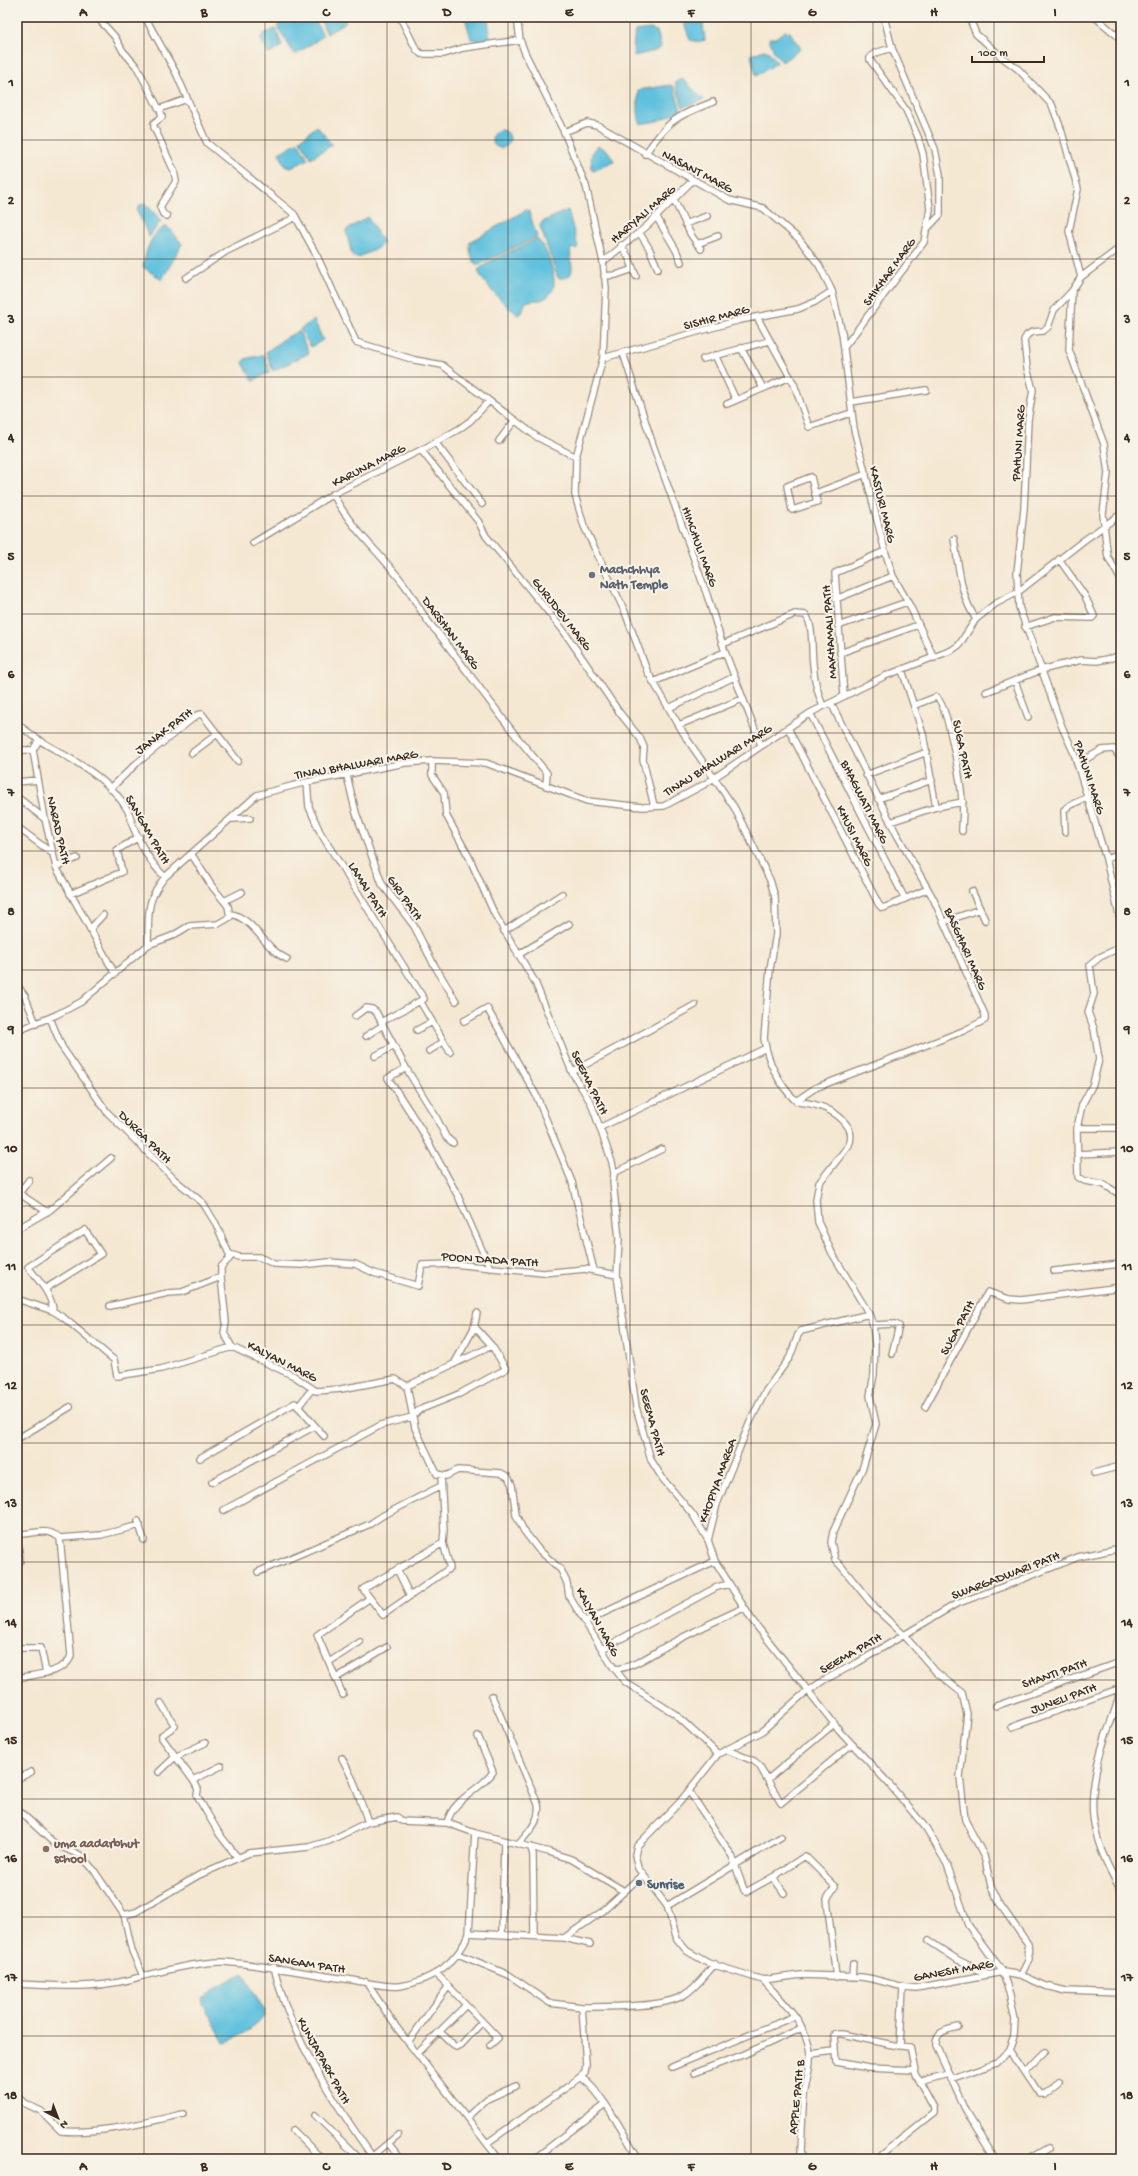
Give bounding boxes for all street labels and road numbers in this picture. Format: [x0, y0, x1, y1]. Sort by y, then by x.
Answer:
street label: NASANT MARG [659, 147, 736, 198]
street label: HARIYALI MARG [608, 182, 680, 247]
street label: SHIKHAR MARG [860, 235, 920, 309]
street label: SISHIR MARG [682, 302, 752, 334]
street label: PAHUNI MARG [1009, 404, 1030, 483]
street label: KARUNA MARG [330, 441, 409, 491]
street label: KASTURI MARG [865, 465, 898, 545]
street label: HIMCHULI MARG [677, 505, 720, 590]
street label: GURUDEV MARG [528, 575, 595, 655]
street label: MAKHAMALI PATH [820, 584, 841, 679]
street label: DARSHAN MARG [417, 593, 483, 674]
street label: JANAK PATH [133, 705, 197, 759]
street label: SUGA PATH [948, 719, 975, 781]
street label: TINAU BHALWARI MARG [661, 721, 776, 801]
street label: PAHUNI MARG [1069, 738, 1108, 817]
street label: TINAU BHALWARI MARG [293, 747, 420, 784]
street label: BHAGWATI MARG [836, 757, 892, 847]
street label: SANGAM PATH [121, 793, 173, 868]
street label: NARAD PATH [42, 795, 73, 867]
street label: KHUSI MARG [832, 803, 876, 870]
street label: LAMAI PATH [344, 860, 390, 921]
street label: GIRI PATH [383, 873, 425, 924]
street label: BASGHARI MARG [939, 905, 990, 993]
street label: SEEMA PATH [567, 1049, 611, 1118]
street label: DURGA PATH [114, 1107, 174, 1168]
street label: POON DADA PATH [440, 1250, 539, 1271]
street label: SUGA PATH [938, 1298, 979, 1358]
street label: KALYAN MARG [244, 1338, 320, 1387]
street label: SEEMA PATH [635, 1387, 668, 1459]
street label: KHOPIYA MARGA [696, 1435, 741, 1525]
street label: SWARGADWARI PATH [950, 1549, 1063, 1604]
street label: KALYAN MARG [572, 1585, 622, 1660]
street label: SEEMA PATH [818, 1630, 885, 1678]
street label: SHANTI PATH [1020, 1656, 1090, 1693]
street label: JUNELI PATH [1029, 1680, 1099, 1718]
street label: SANGAM PATH [267, 1951, 347, 1978]
street label: GANESH MARG [912, 1957, 995, 1986]
street label: KUNJAPARK PATH [293, 2015, 353, 2108]
street label: APPLE PATH B [786, 2059, 809, 2135]

